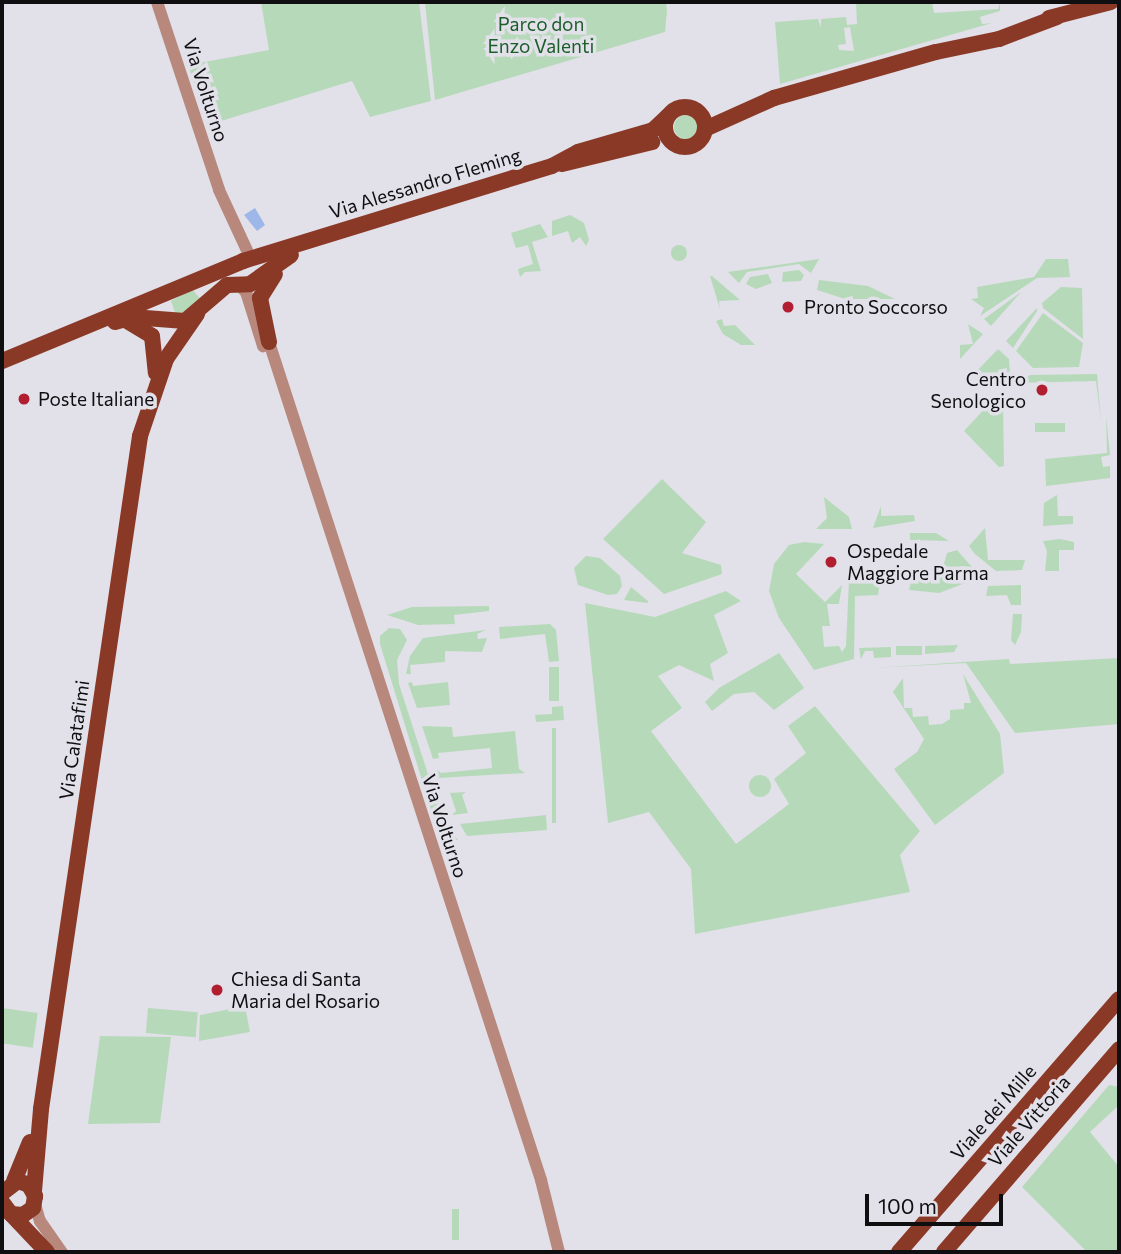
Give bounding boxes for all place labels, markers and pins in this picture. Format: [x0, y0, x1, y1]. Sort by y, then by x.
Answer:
place label: Pronto Soccorso [804, 296, 948, 318]
marker: Pronto Soccorso [778, 297, 798, 317]
place label: Centro Senologico [930, 368, 1026, 412]
marker: Centro Senologico [1032, 380, 1052, 400]
place label: Poste Italiane [38, 388, 154, 410]
marker: Poste Italiane [16, 391, 32, 407]
place label: Ospedale Maggiore Parma [847, 540, 989, 584]
marker: Ospedale Maggiore Parma [821, 552, 841, 572]
place label: Chiesa di Santa Maria del Rosario [231, 968, 380, 1012]
marker: Chiesa di Santa Maria del Rosario [209, 982, 225, 998]

